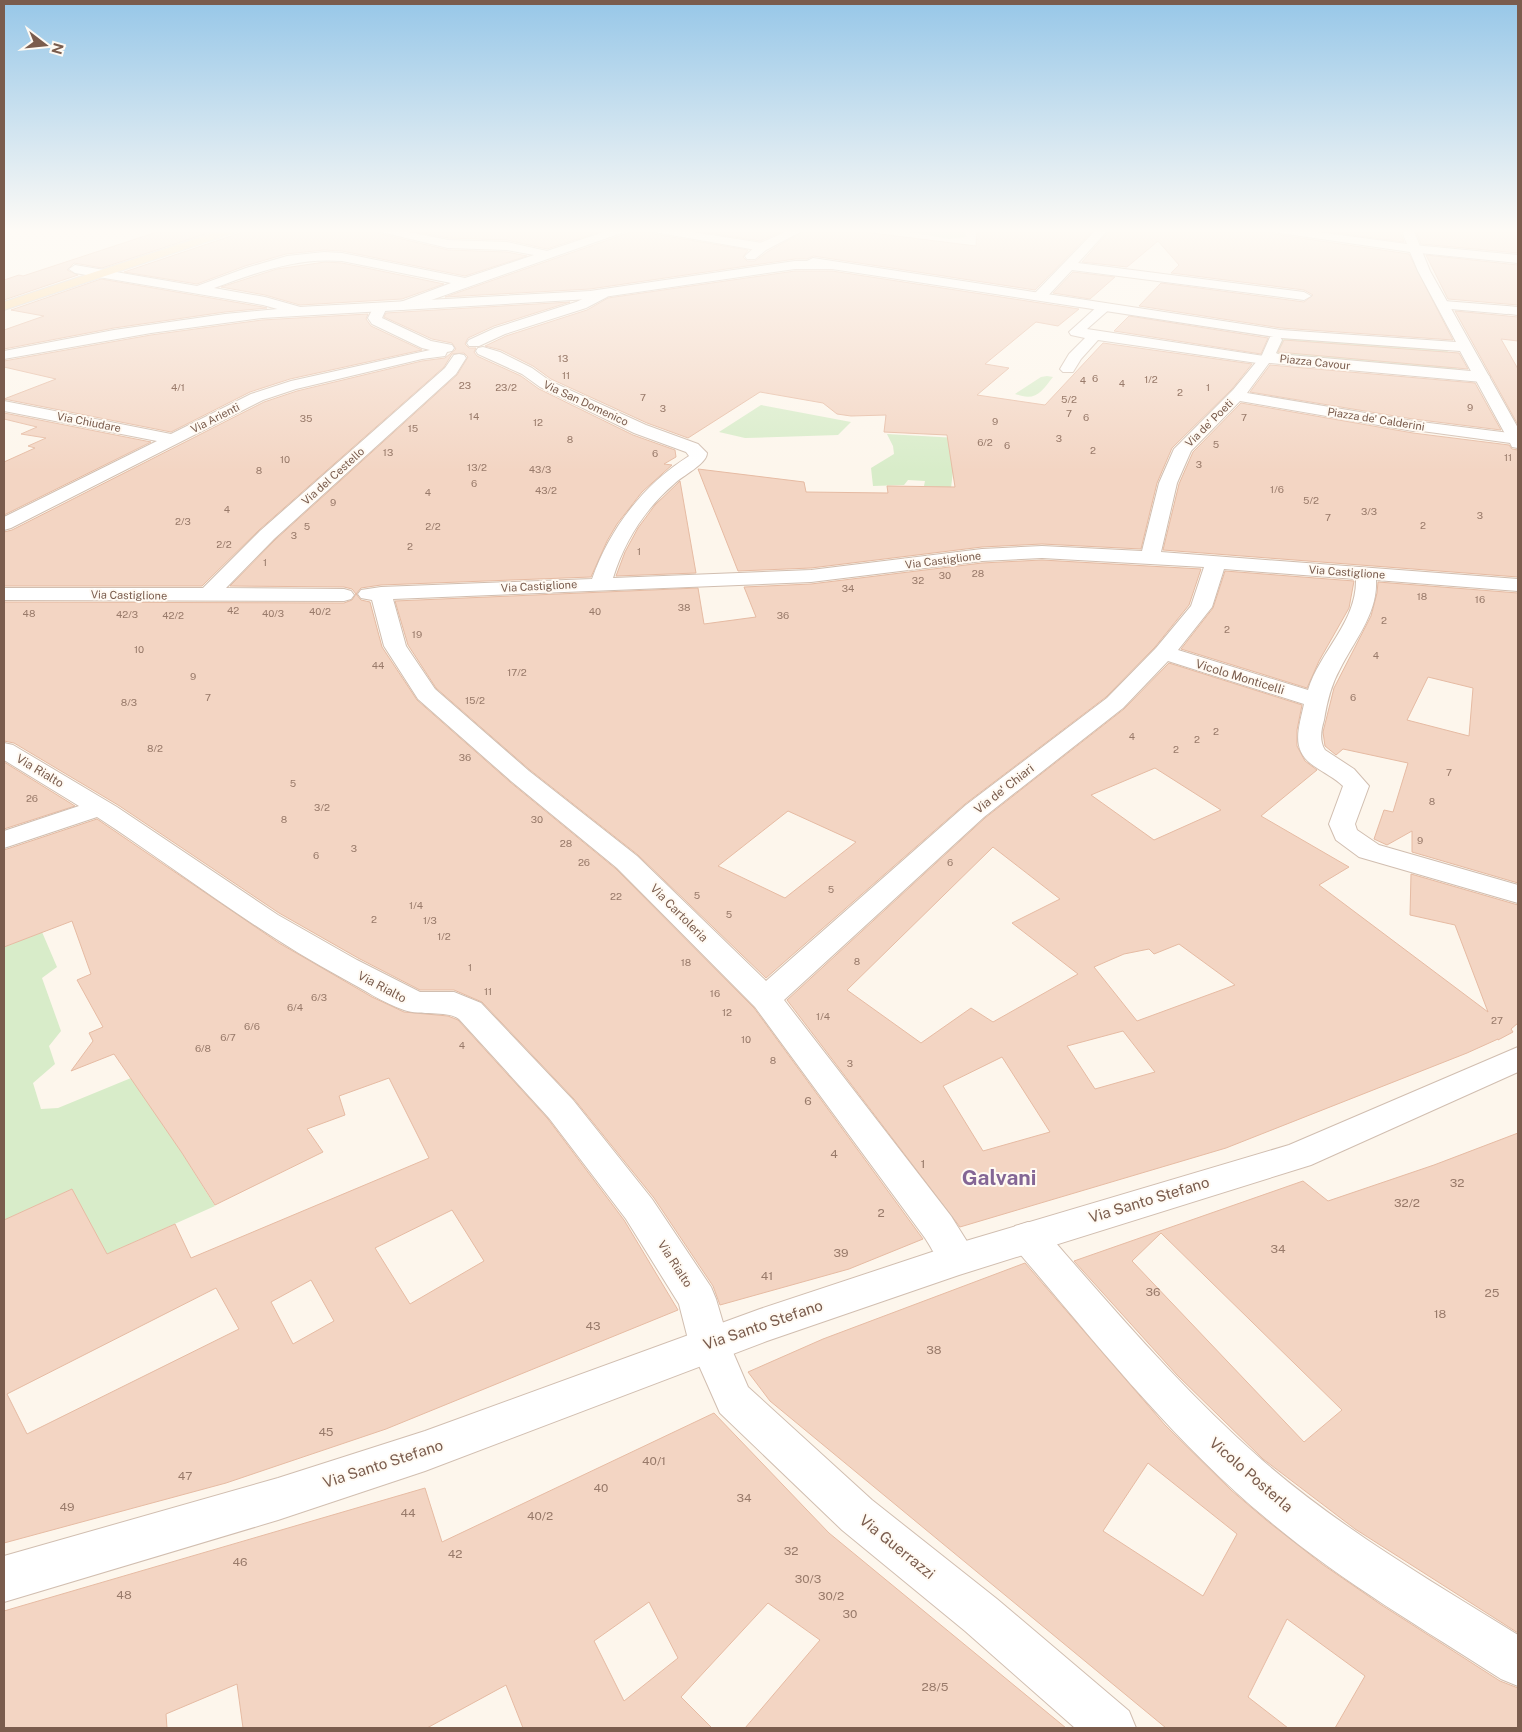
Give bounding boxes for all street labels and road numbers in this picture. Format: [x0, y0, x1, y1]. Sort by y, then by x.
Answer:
street label: Piazza Cavour [1279, 352, 1351, 372]
street label: Via San Domenico [542, 378, 630, 428]
street label: Via de' Poeti [1183, 397, 1235, 449]
street label: Via Arienti [189, 401, 241, 435]
street label: Piazza de' Calderini [1327, 405, 1425, 433]
street label: Via Chiudare [56, 410, 122, 434]
street label: Via del Cestello [299, 445, 367, 507]
street label: Via Castiglione [904, 549, 982, 571]
street label: Via Castiglione [1308, 563, 1386, 581]
street label: Via Castiglione [500, 578, 578, 594]
street label: Via Castiglione [91, 588, 167, 602]
street label: Vicolo Monticelli [1194, 657, 1286, 697]
street label: Via Rialto [14, 751, 66, 791]
street label: Via de' Chiari [971, 761, 1037, 817]
street label: Via Cartoleria [647, 881, 711, 945]
street label: Via Rialto [355, 968, 409, 1006]
street label: Via Santo Stefano [1087, 1173, 1211, 1226]
street label: Via Rialto [655, 1238, 695, 1290]
street label: Via Santo Stefano [701, 1296, 825, 1353]
street label: Vicolo Posterla [1206, 1434, 1296, 1515]
street label: Via Santo Stefano [321, 1436, 445, 1491]
street label: Via Guerrazzi [856, 1511, 938, 1582]

